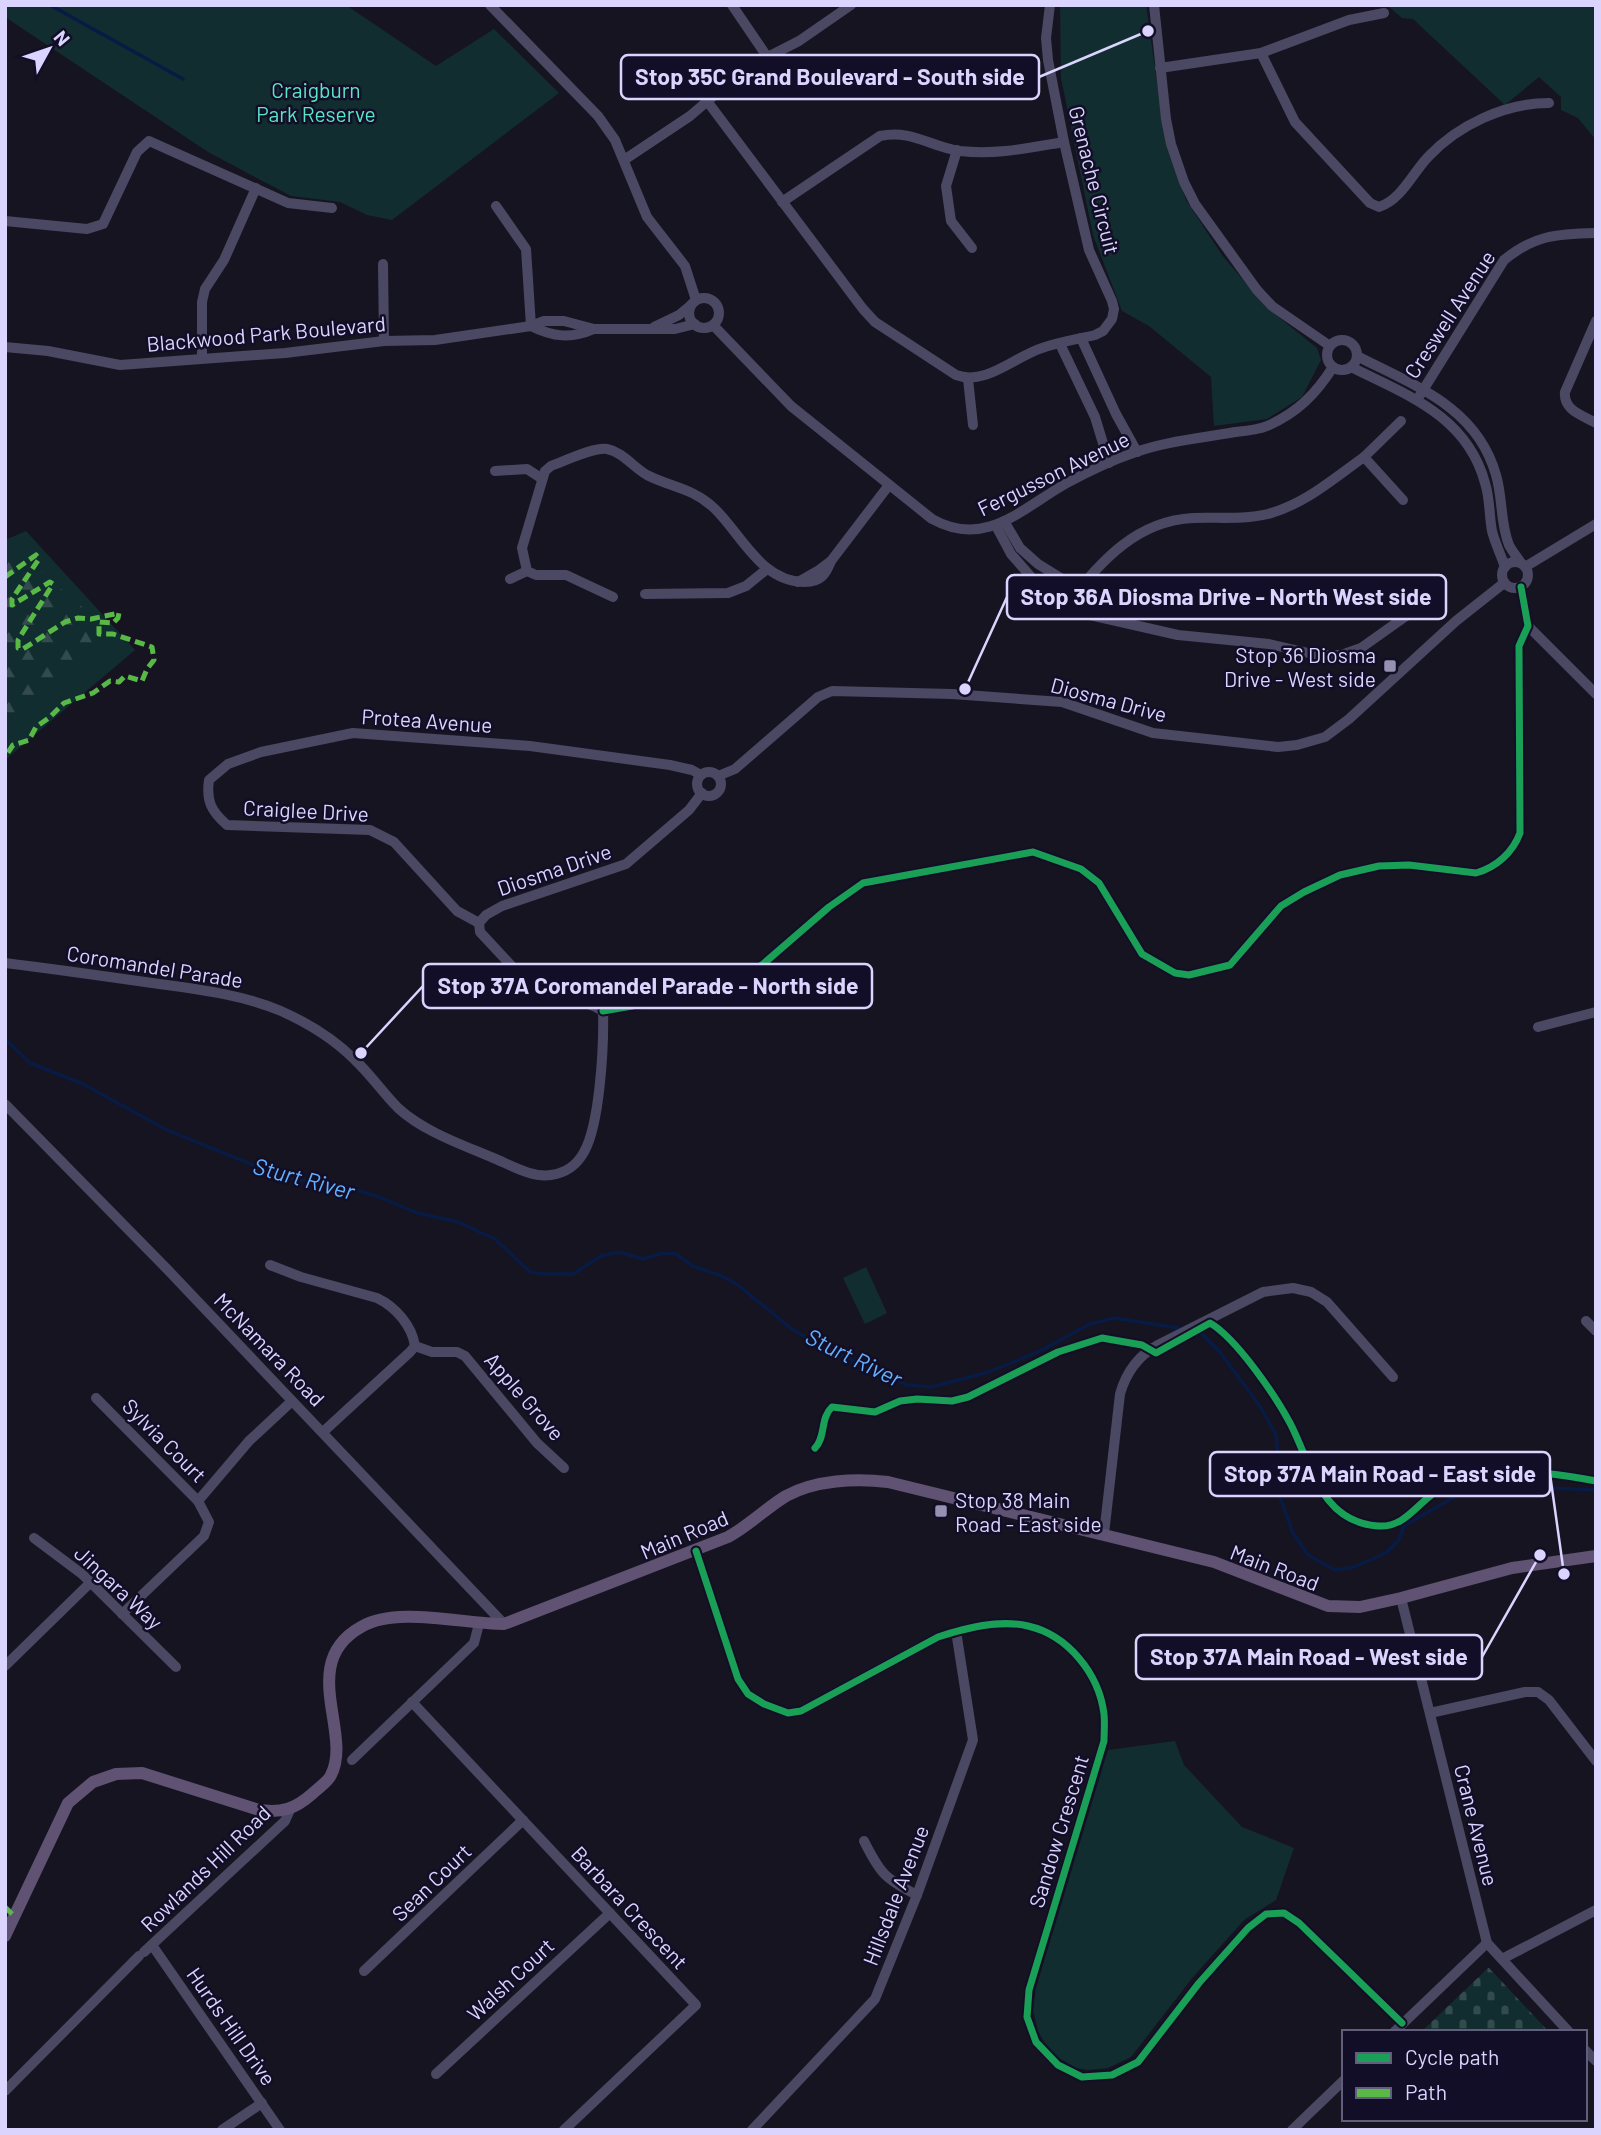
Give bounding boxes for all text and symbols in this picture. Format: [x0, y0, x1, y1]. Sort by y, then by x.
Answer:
north arrow [14, 14, 84, 84]
text: N [50, 26, 75, 50]
callout: Stop 35C Grand Boulevard - South side [621, 55, 1039, 99]
text: Stop 35C Grand Boulevard - South side [635, 62, 1025, 90]
park label: Craigburn Park Reserve [256, 77, 376, 126]
street label: Grenache Circuit [1064, 103, 1126, 257]
street label: Creswell Avenue [1398, 245, 1500, 383]
street label: Blackwood Park Boulevard [145, 310, 387, 356]
street label: Fergusson Avenue [973, 425, 1133, 521]
callout: Stop 36A Diosma Drive - North West side [1007, 575, 1446, 619]
text: Stop 36A Diosma Drive - North West side [1020, 582, 1432, 610]
place label: Stop 36 Diosma Drive - West side [1224, 642, 1376, 691]
marker: Stop 36 Diosma Drive - West side [1382, 658, 1398, 674]
street label: Diosma Drive [1048, 672, 1170, 726]
street label: Protea Avenue [361, 703, 493, 737]
street label: Craiglee Drive [242, 794, 370, 826]
street label: Diosma Drive [494, 838, 614, 900]
street label: Coromandel Parade [65, 940, 245, 992]
callout: Stop 37A Coromandel Parade - North side [423, 964, 872, 1008]
text: Stop 37A Coromandel Parade - North side [437, 971, 859, 999]
water label: Sturt River [250, 1151, 359, 1205]
street label: McNamara Road [210, 1287, 330, 1411]
water label: Sturt River [801, 1322, 908, 1393]
street label: Apple Grove [480, 1347, 570, 1445]
street label: Sylvia Court [118, 1393, 212, 1487]
callout: Stop 37A Main Road - East side [1210, 1452, 1550, 1496]
text: Stop 37A Main Road - East side [1224, 1459, 1536, 1487]
place label: Stop 38 Main Road - East side [955, 1487, 1102, 1536]
marker: Stop 38 Main Road - East side [933, 1503, 949, 1519]
street label: Main Road [636, 1504, 732, 1564]
street label: Main Road [1227, 1539, 1323, 1595]
street label: Jingara Way [70, 1540, 168, 1634]
callout: Stop 37A Main Road - West side [1136, 1635, 1482, 1679]
text: Stop 37A Main Road - West side [1150, 1642, 1468, 1670]
street label: Sandow Crescent [1023, 1752, 1093, 1910]
street label: Crane Avenue [1450, 1762, 1504, 1888]
street label: Rowlands Hill Road [135, 1800, 275, 1936]
street label: Hillsdale Avenue [857, 1821, 933, 1969]
street label: Sean Court [386, 1838, 476, 1926]
street label: Barbara Crescent [567, 1840, 693, 1974]
street label: Walsh Court [461, 1932, 559, 2026]
street label: Hurds Hill Drive [182, 1962, 282, 2090]
legend [1342, 2030, 1587, 2121]
text: Cycle path [1405, 2044, 1499, 2069]
text: Path [1405, 2079, 1447, 2104]

